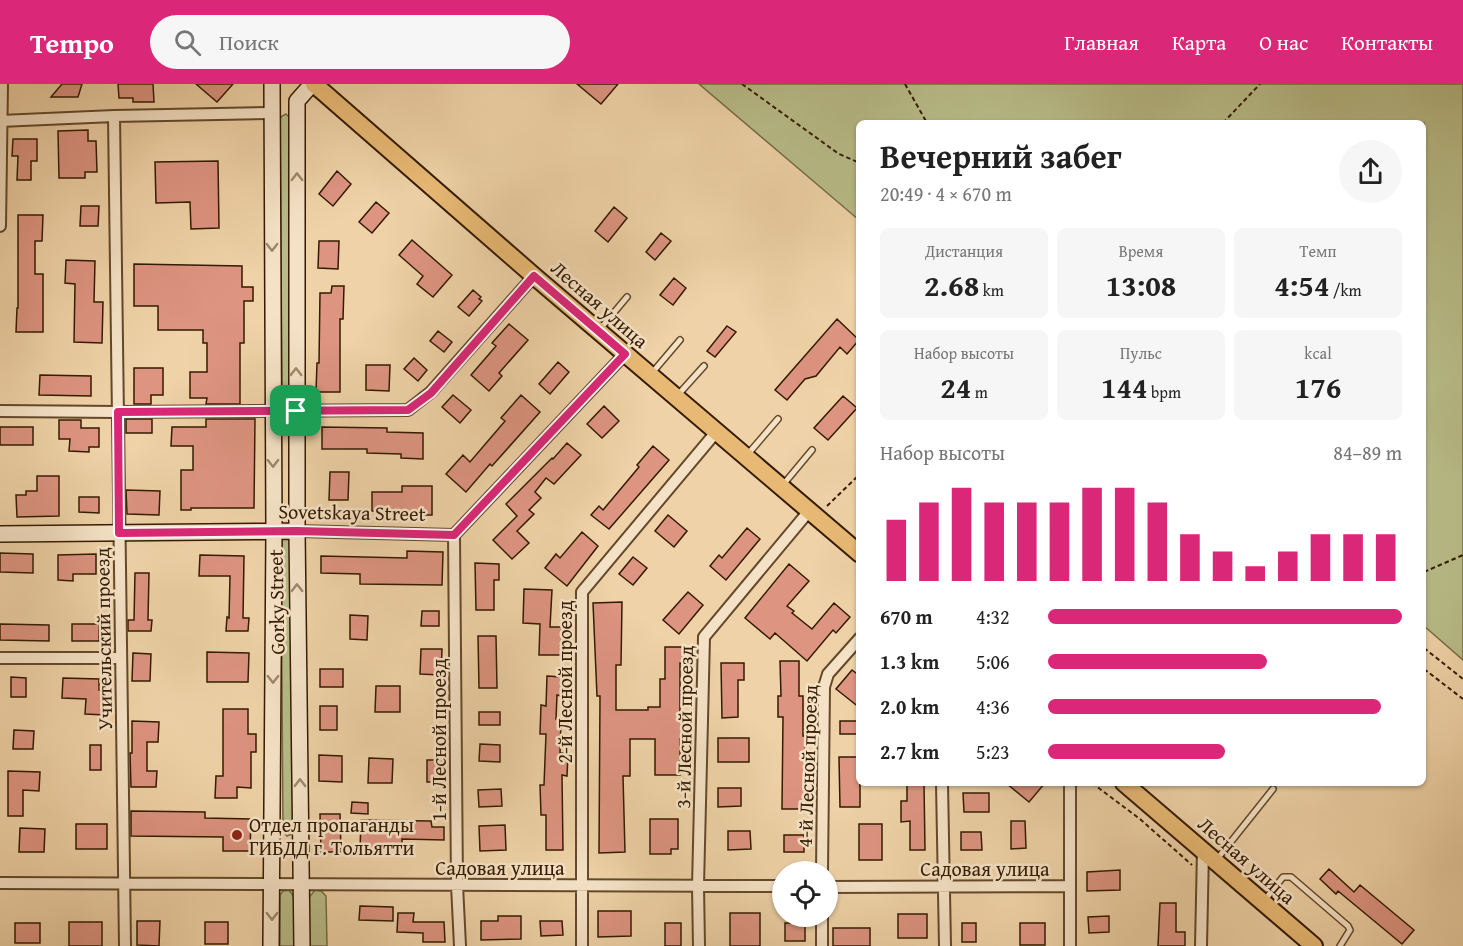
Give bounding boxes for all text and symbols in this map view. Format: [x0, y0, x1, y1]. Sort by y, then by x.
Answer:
search box [150, 15, 570, 69]
text: Tempo [30, 22, 114, 63]
icon: search [171, 26, 204, 59]
text: Поиск [219, 26, 279, 58]
text: Главная [1064, 27, 1139, 58]
text: Карта [1172, 27, 1226, 58]
text: О нас [1259, 27, 1308, 58]
text: Контакты [1341, 27, 1433, 58]
text: Вечерний забег [880, 132, 1122, 180]
button: share [1339, 140, 1402, 203]
one-way arrow [291, 172, 303, 181]
text: 20:49 · 4 × 670 m [880, 179, 1012, 208]
text: Дистанция [925, 239, 1003, 263]
text: Время [1119, 239, 1163, 263]
text: Темп [1300, 239, 1336, 263]
one-way arrow [266, 243, 278, 252]
street label: Лесная улица [545, 253, 655, 355]
text: 2.68 [924, 263, 979, 307]
text: 13:08 [1106, 263, 1176, 307]
text: 4:54 [1274, 263, 1329, 307]
text: km [979, 278, 1004, 302]
text: /km [1329, 278, 1362, 302]
text: Набор высоты [914, 341, 1014, 365]
text: Пульс [1120, 341, 1162, 365]
text: kcal [1304, 341, 1332, 365]
text: 24 [940, 365, 971, 409]
text: 144 [1101, 365, 1148, 409]
text: 176 [1295, 365, 1341, 409]
one-way arrow [290, 367, 302, 376]
text: m [971, 380, 988, 404]
text: bpm [1148, 380, 1181, 404]
pin [270, 385, 321, 436]
icon: arrive [279, 394, 312, 427]
text: Набор высоты [880, 438, 1005, 467]
text: 84–89 m [1333, 438, 1402, 467]
one-way arrow [267, 459, 279, 468]
street label: Sovetskaya Street [278, 496, 426, 528]
street label: Учительский проезд [87, 547, 119, 731]
street label: Gorky Street [261, 549, 291, 655]
one-way arrow [291, 583, 303, 592]
street label: 2-й Лесной проезд [550, 600, 579, 764]
text: 670 m [880, 602, 933, 631]
text: 4:32 [976, 602, 1010, 631]
street label: 3-й Лесной проезд [668, 645, 700, 809]
text: 1.3 km [880, 647, 939, 676]
text: 5:06 [976, 647, 1010, 676]
street label: 1-й Лесной проезд [424, 658, 453, 822]
one-way arrow [267, 675, 279, 684]
street label: 4-й Лесной проезд [790, 684, 824, 848]
text: 2.0 km [880, 692, 939, 721]
text: 4:36 [976, 692, 1010, 721]
text: 2.7 km [880, 737, 939, 766]
text: 5:23 [976, 737, 1010, 766]
one-way arrow [294, 778, 306, 787]
street label: Лесная улица [1192, 809, 1302, 911]
place label: Отдел пропаганды ГИБДД г. Тольятти [249, 810, 415, 862]
marker: Отдел пропаганды ГИБДД г. Тольятти [230, 828, 244, 842]
street label: Садовая улица [435, 853, 565, 882]
street label: Садовая улица [920, 854, 1050, 883]
map controls [772, 861, 838, 927]
button: locate [772, 861, 838, 927]
one-way arrow [265, 912, 278, 921]

